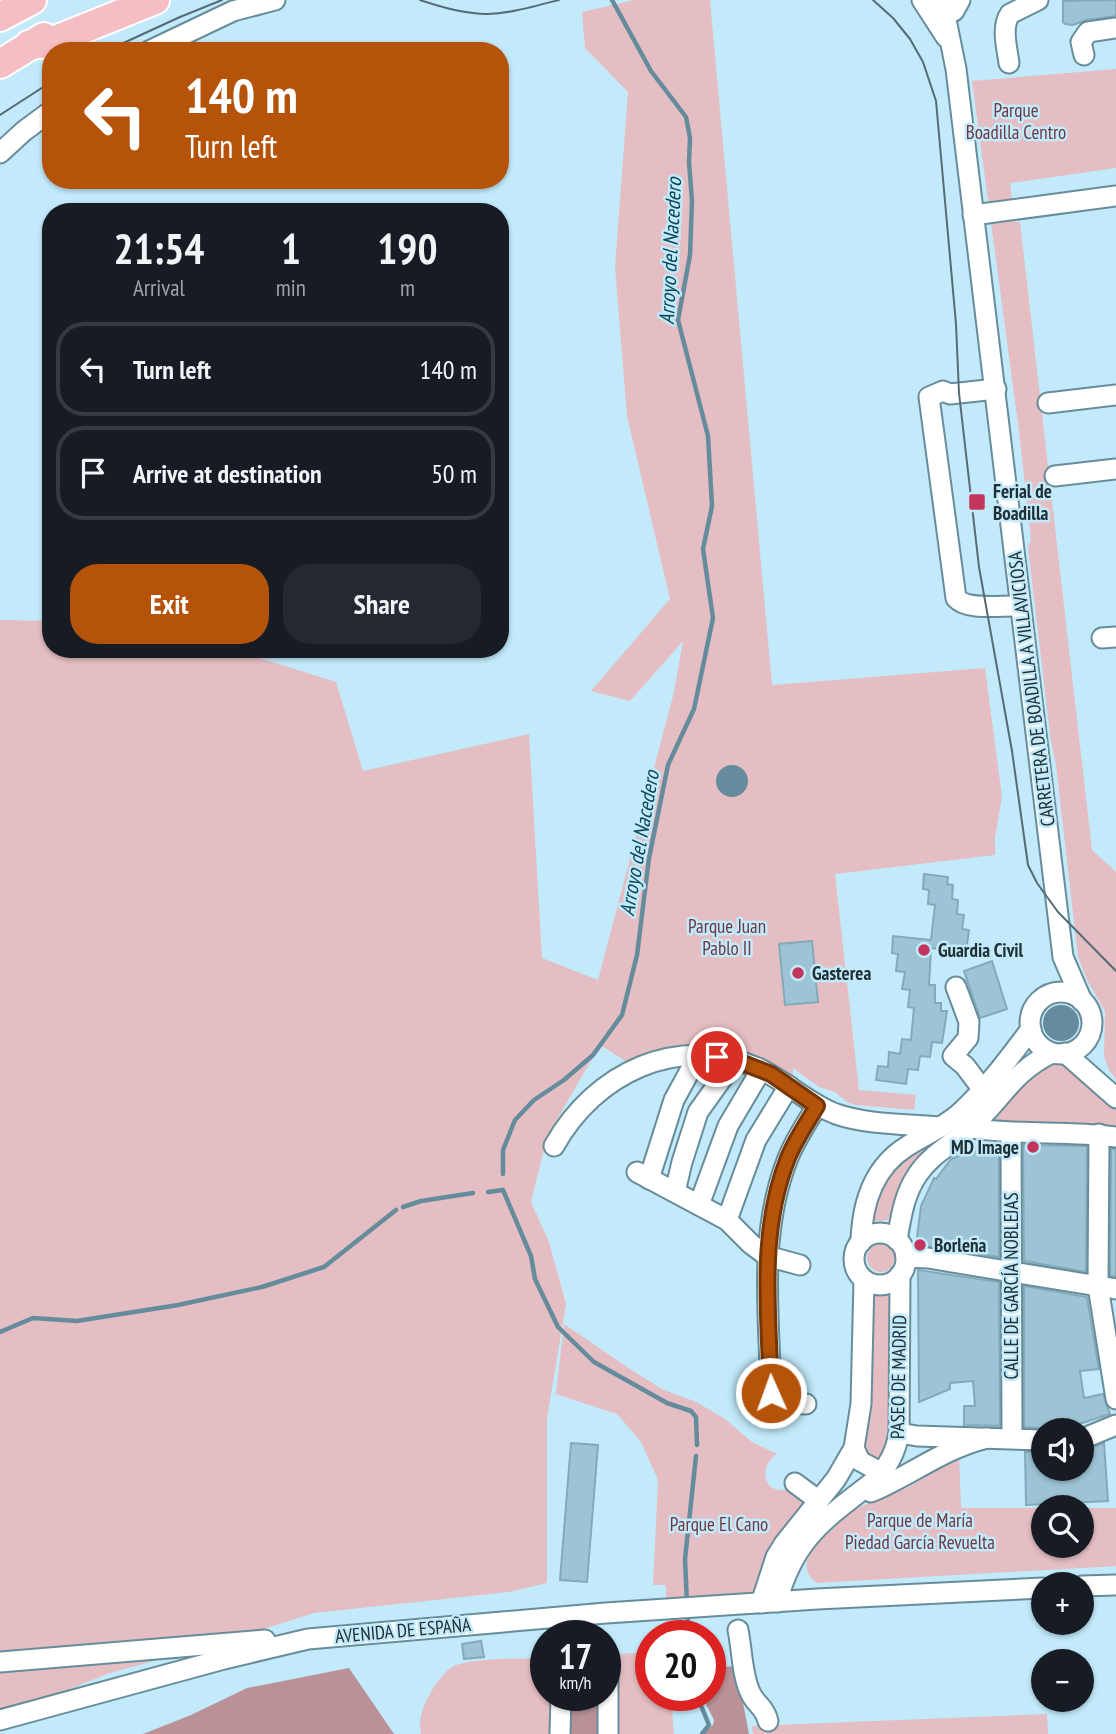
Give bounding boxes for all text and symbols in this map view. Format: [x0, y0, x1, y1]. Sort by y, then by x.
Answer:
text: 140 m [185, 63, 298, 127]
icon: left [70, 70, 161, 161]
park label: Parque Boadilla Centro [966, 98, 1066, 144]
text: Turn left [185, 125, 277, 167]
water label: Arroyo del Nacedero [653, 175, 687, 325]
text: 21:54 [113, 221, 204, 276]
text: 1 [281, 221, 301, 276]
text: 190 [377, 221, 438, 276]
text: Arrival [133, 273, 185, 302]
text: min [276, 273, 306, 302]
text: m [400, 273, 415, 302]
icon: left [74, 350, 112, 388]
text: Turn left [133, 353, 211, 386]
text: 140 m [419, 353, 477, 386]
icon: arrive [74, 454, 112, 492]
text: Arrive at destination [133, 457, 322, 490]
text: 50 m [431, 457, 477, 490]
place label: Ferial de Boadilla [993, 479, 1052, 525]
marker: Ferial de Boadilla [967, 492, 987, 512]
street label: CARRETERA DE BOADILLA A VILLAVICIOSA [1002, 550, 1060, 828]
button: Exit [70, 564, 269, 644]
button: Share [283, 564, 481, 644]
water label: Arroyo del Nacedero [613, 766, 665, 918]
park label: Parque Juan Pablo II [688, 914, 766, 960]
place label: Guardia Civil [938, 938, 1023, 962]
marker: Guardia Civil [916, 942, 932, 958]
place label: Gasterea [812, 961, 871, 985]
marker: Gasterea [790, 965, 806, 981]
pin [687, 1027, 747, 1087]
icon: arrive [698, 1038, 736, 1076]
place label: MD Image [951, 1135, 1019, 1159]
marker: MD Image [1025, 1139, 1041, 1155]
street label: CALLE DE GARCÍA NOBLEJAS [999, 1192, 1023, 1380]
place label: Borleña [934, 1233, 987, 1257]
marker: Borleña [912, 1237, 928, 1253]
street label: PASEO DE MADRID [885, 1315, 911, 1439]
position arrow [734, 1356, 808, 1430]
map controls [1031, 1418, 1094, 1712]
button: sound [1031, 1418, 1094, 1481]
button: search [1031, 1495, 1094, 1558]
park label: Parque de María Piedad García Revuelta [845, 1508, 995, 1554]
park label: Parque El Cano [670, 1512, 768, 1536]
button: + [1031, 1572, 1094, 1635]
street label: AVENIDA DE ESPAÑA [334, 1612, 472, 1648]
speed limit sign: 20 [635, 1620, 726, 1711]
text: 17 [559, 1633, 592, 1679]
button: − [1031, 1649, 1094, 1712]
text: km/h [560, 1671, 591, 1694]

